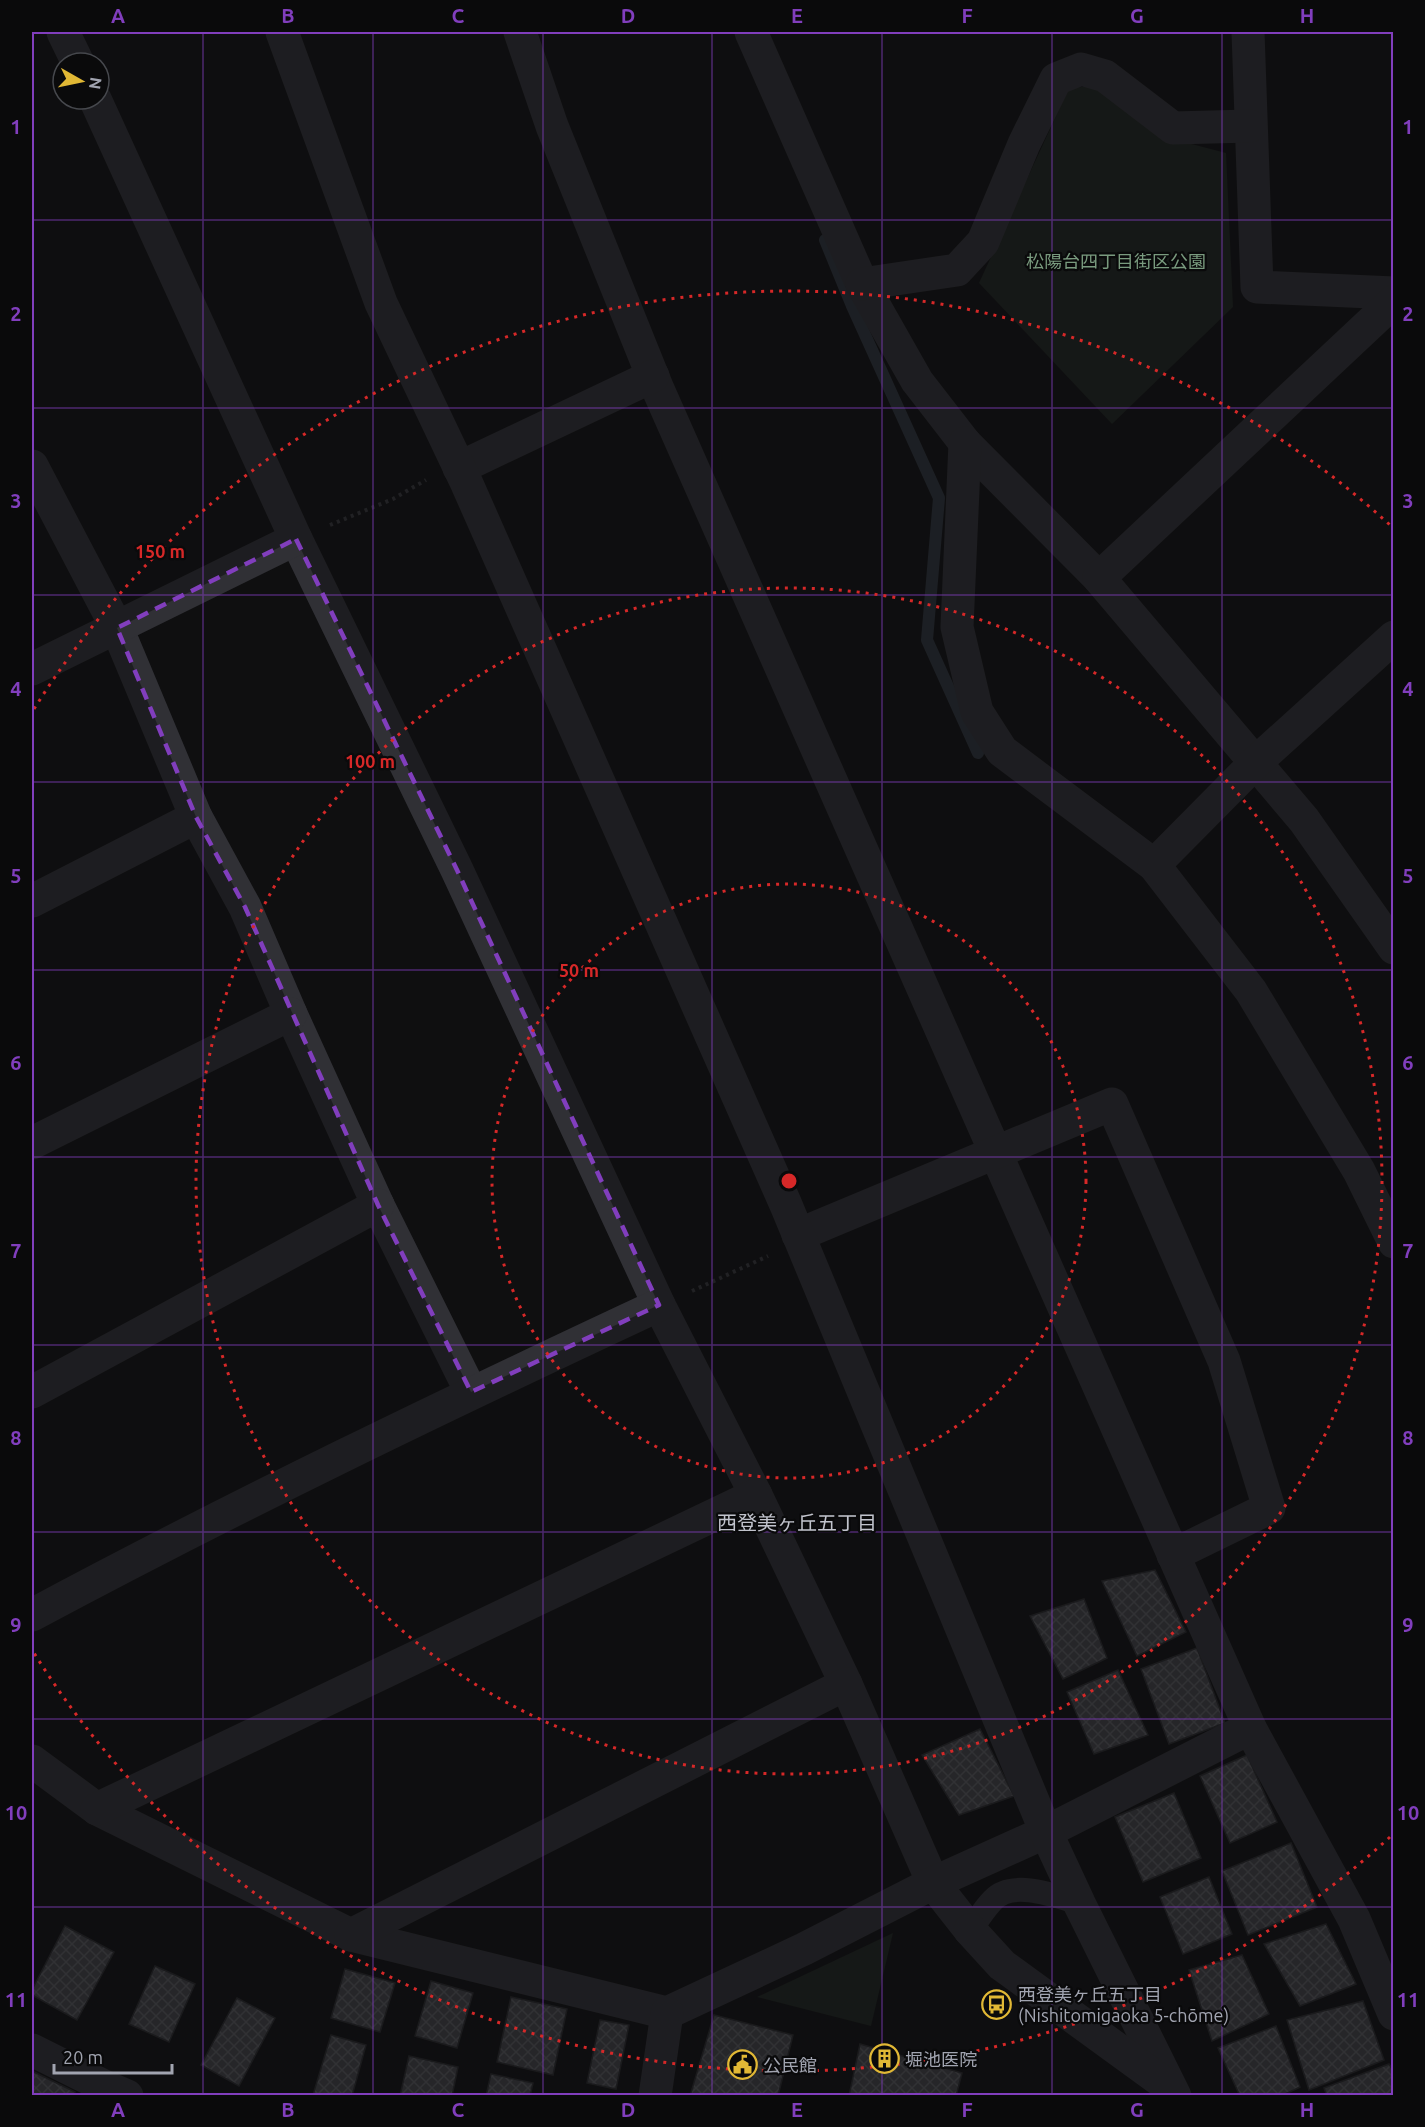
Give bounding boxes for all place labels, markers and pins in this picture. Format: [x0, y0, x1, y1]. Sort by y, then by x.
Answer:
centre of rings [779, 1171, 799, 1191]
place label: 西登美ヶ丘五丁目 (Nishitomigaoka 5-chōme) [1018, 1984, 1229, 2026]
bus stop icon: 西登美ヶ丘五丁目 (Nishitomigaoka 5-chōme) [981, 1988, 1013, 2020]
building icon: 堀池医院 [868, 2043, 900, 2075]
public building icon: 公民館 [726, 2049, 758, 2081]
place label: 堀池医院 [905, 2049, 977, 2069]
place label: 公民館 [763, 2055, 817, 2075]

